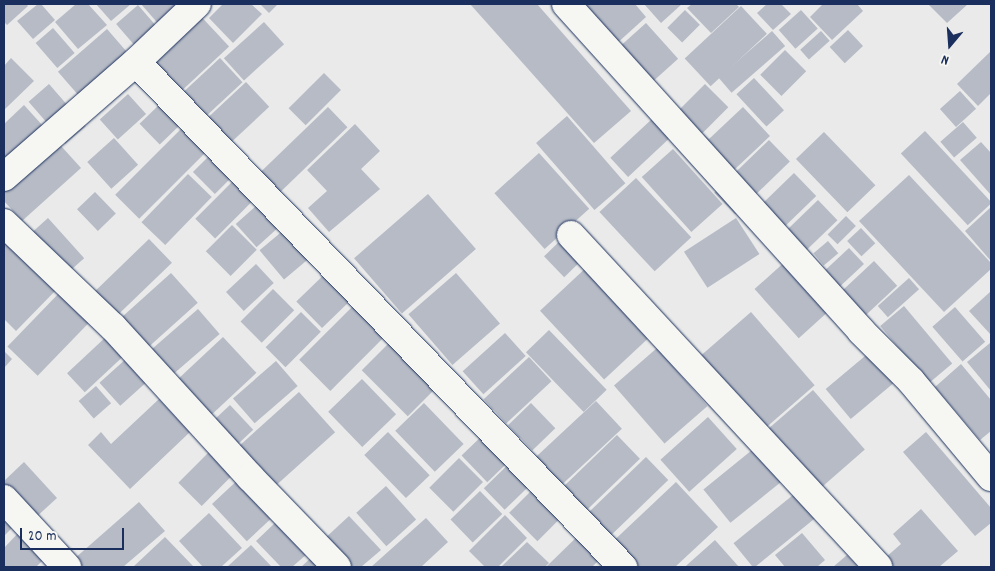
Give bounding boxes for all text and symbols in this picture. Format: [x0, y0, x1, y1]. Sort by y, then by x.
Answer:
north arrow [925, 20, 975, 70]
text: N [939, 49, 952, 70]
scale bar [22, 518, 126, 550]
text: 20 m [28, 526, 56, 548]

